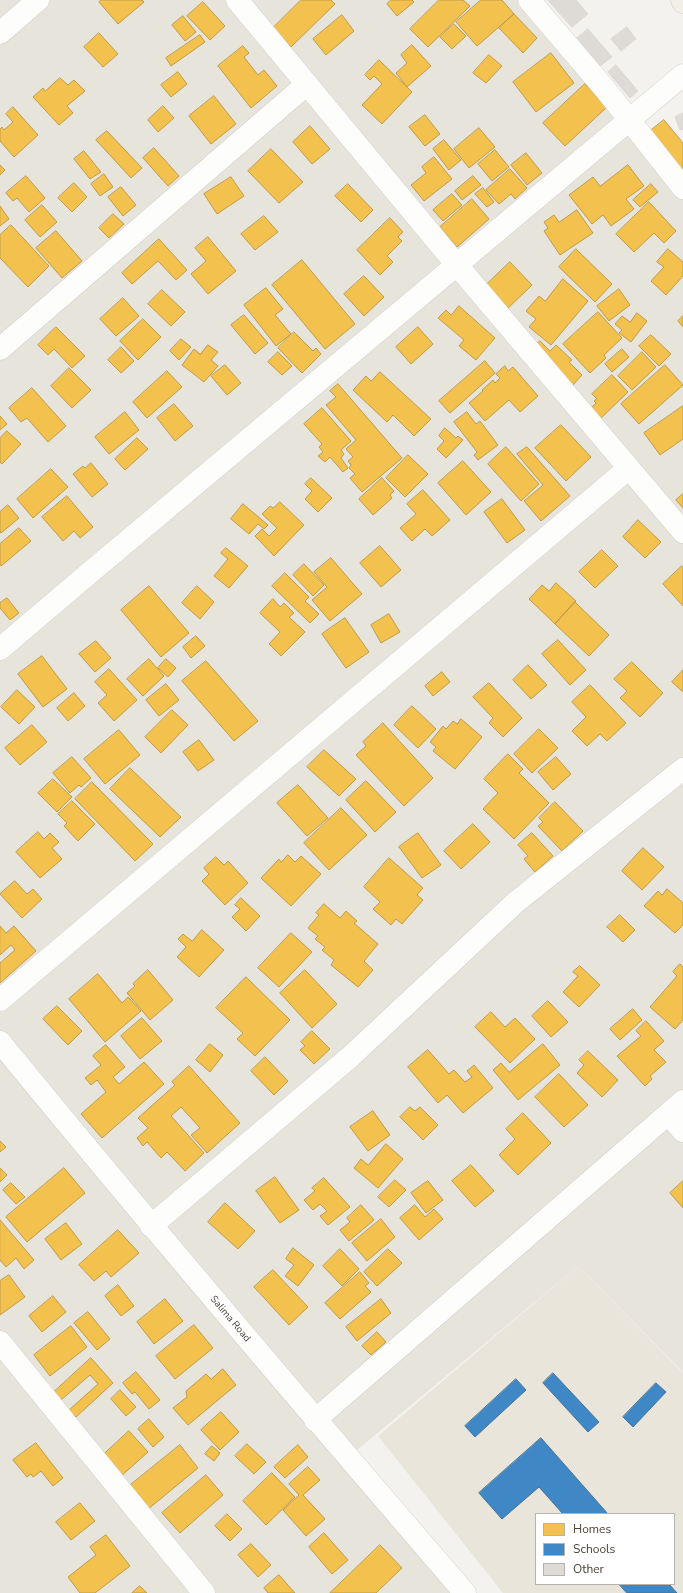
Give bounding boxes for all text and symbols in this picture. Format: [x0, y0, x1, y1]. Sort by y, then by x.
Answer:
street label: Salima Road [207, 1294, 253, 1344]
legend [535, 1513, 675, 1585]
text: Homes [573, 1521, 611, 1537]
text: Schools [573, 1541, 615, 1557]
text: Other [573, 1561, 604, 1577]

